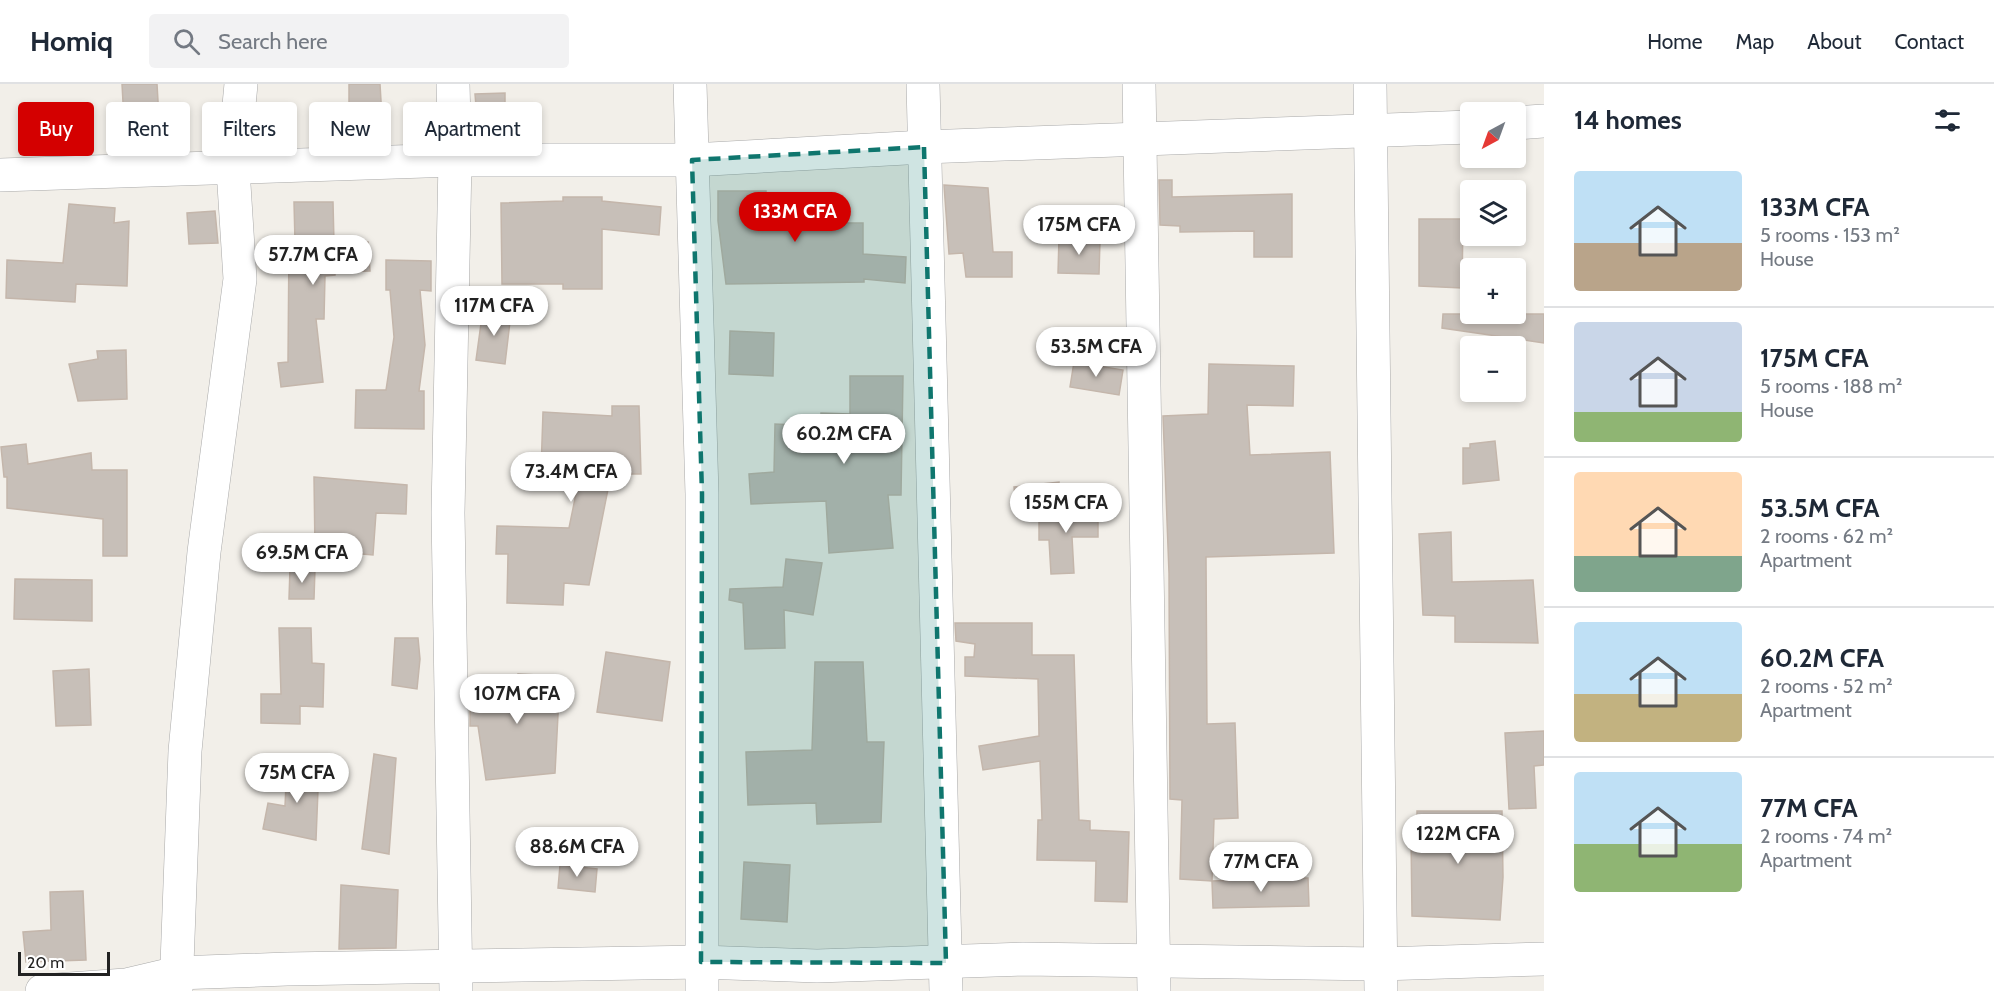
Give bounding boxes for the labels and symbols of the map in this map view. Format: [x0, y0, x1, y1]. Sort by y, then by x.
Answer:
north arrow [1460, 102, 1526, 168]
pin: 133M CFA [733, 192, 857, 243]
pin: 175M CFA [1017, 205, 1141, 256]
pin: 57.7M CFA [244, 235, 382, 286]
pin: 117M CFA [432, 286, 556, 337]
pin: 53.5M CFA [1027, 327, 1165, 378]
pin: 60.2M CFA [775, 414, 913, 465]
pin: 73.4M CFA [502, 452, 640, 503]
pin: 155M CFA [1004, 483, 1128, 534]
pin: 69.5M CFA [233, 533, 371, 584]
pin: 107M CFA [455, 674, 579, 725]
pin: 75M CFA [242, 753, 352, 804]
pin: 122M CFA [1396, 814, 1520, 865]
pin: 88.6M CFA [508, 827, 646, 878]
pin: 77M CFA [1206, 842, 1316, 893]
scale bar [18, 949, 110, 976]

